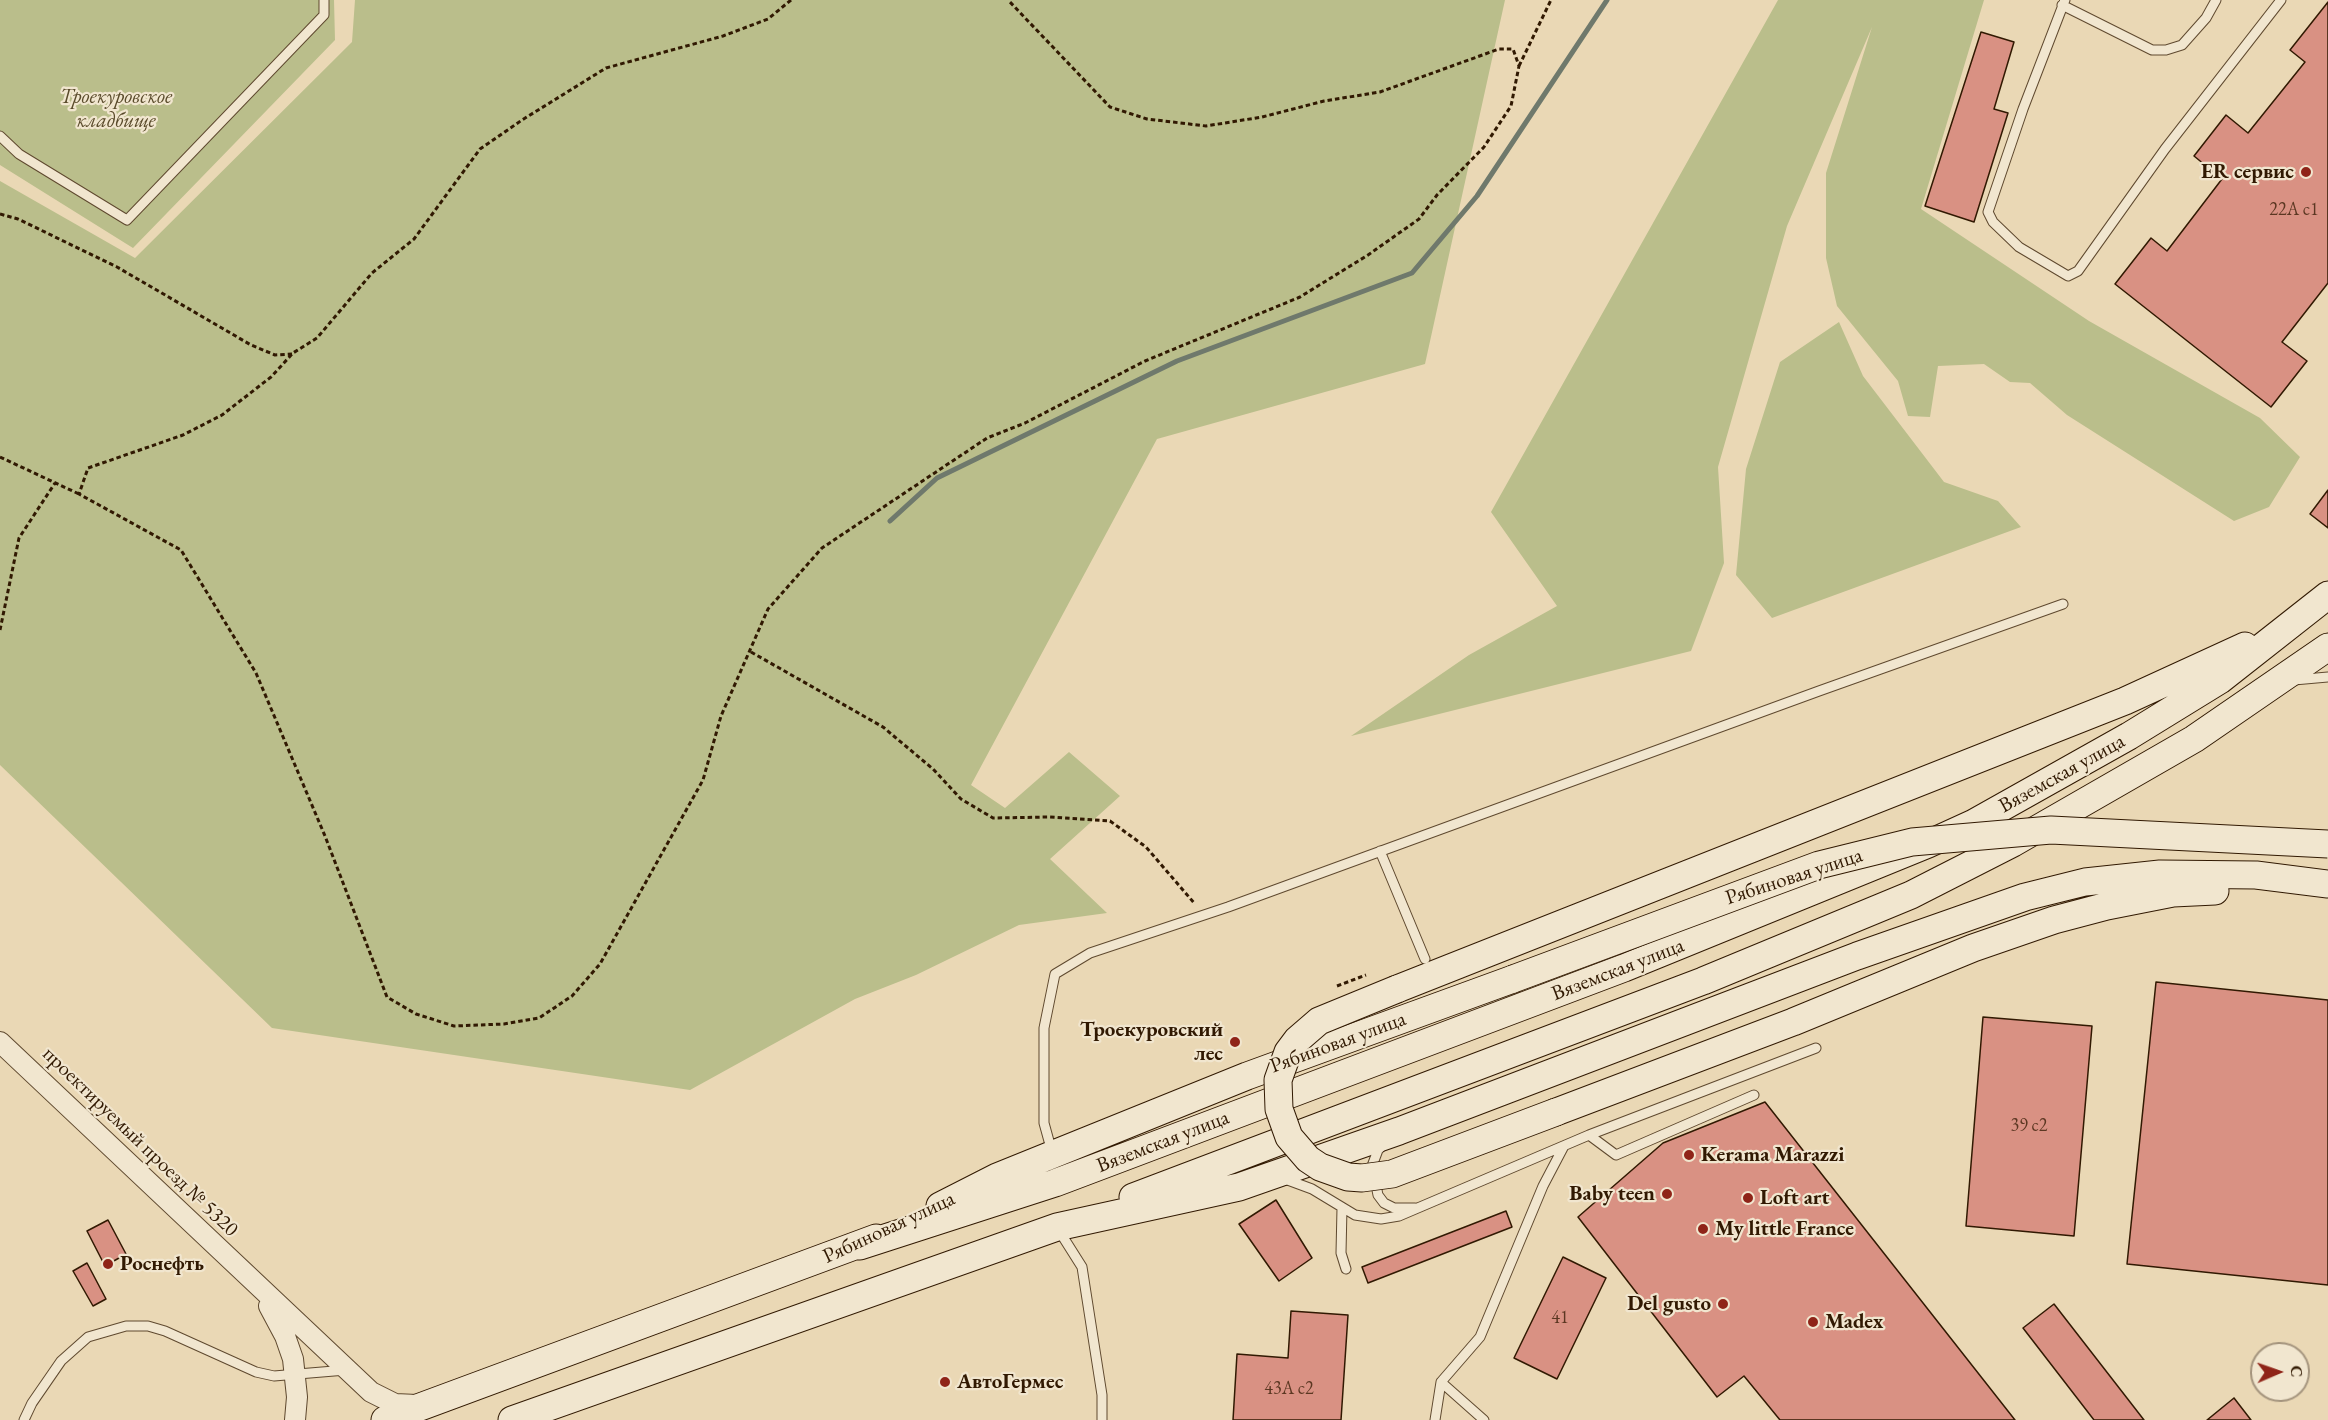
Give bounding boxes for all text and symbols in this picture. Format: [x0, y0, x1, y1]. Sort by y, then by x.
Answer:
park label: Троекуровское кладбище [60, 84, 172, 134]
place label: ER сервис [2201, 159, 2294, 185]
marker: ER сервис [2299, 165, 2313, 179]
house number: 22А с1 [2269, 199, 2319, 221]
street label: Вяземская улица [1995, 729, 2129, 819]
street label: Рябиновая улица [1722, 843, 1866, 911]
street label: Вяземская улица [1548, 933, 1688, 1007]
street label: Рябиновая улица [1267, 1007, 1409, 1079]
place label: Троекуровский лес [1080, 1017, 1223, 1067]
marker: Троекуровский лес [1228, 1035, 1242, 1049]
street label: проектируемый проезд № 5320 [37, 1042, 243, 1242]
street label: Вяземская улица [1093, 1105, 1233, 1179]
house number: 39 с2 [2011, 1115, 2047, 1137]
place label: Kerama Marazzi [1701, 1142, 1844, 1168]
marker: Kerama Marazzi [1682, 1148, 1696, 1162]
place label: Baby teen [1569, 1181, 1655, 1207]
place label: Loft art [1760, 1185, 1829, 1211]
street label: Рябиновая улица [819, 1186, 959, 1270]
marker: Baby teen [1660, 1187, 1674, 1201]
marker: Loft art [1741, 1191, 1755, 1205]
place label: My little France [1715, 1216, 1854, 1242]
marker: My little France [1696, 1222, 1710, 1236]
place label: Роснефть [120, 1251, 204, 1277]
marker: Роснефть [101, 1257, 115, 1271]
place label: Del gusto [1627, 1291, 1711, 1317]
marker: Del gusto [1716, 1297, 1730, 1311]
house number: 41 [1551, 1307, 1569, 1329]
place label: Madex [1825, 1309, 1883, 1335]
marker: Madex [1806, 1315, 1820, 1329]
north arrow [2250, 1342, 2310, 1402]
text: С [2286, 1365, 2307, 1377]
place label: АвтоГермес [957, 1369, 1063, 1395]
marker: АвтоГермес [938, 1375, 952, 1389]
house number: 43А с2 [1264, 1378, 1314, 1400]

